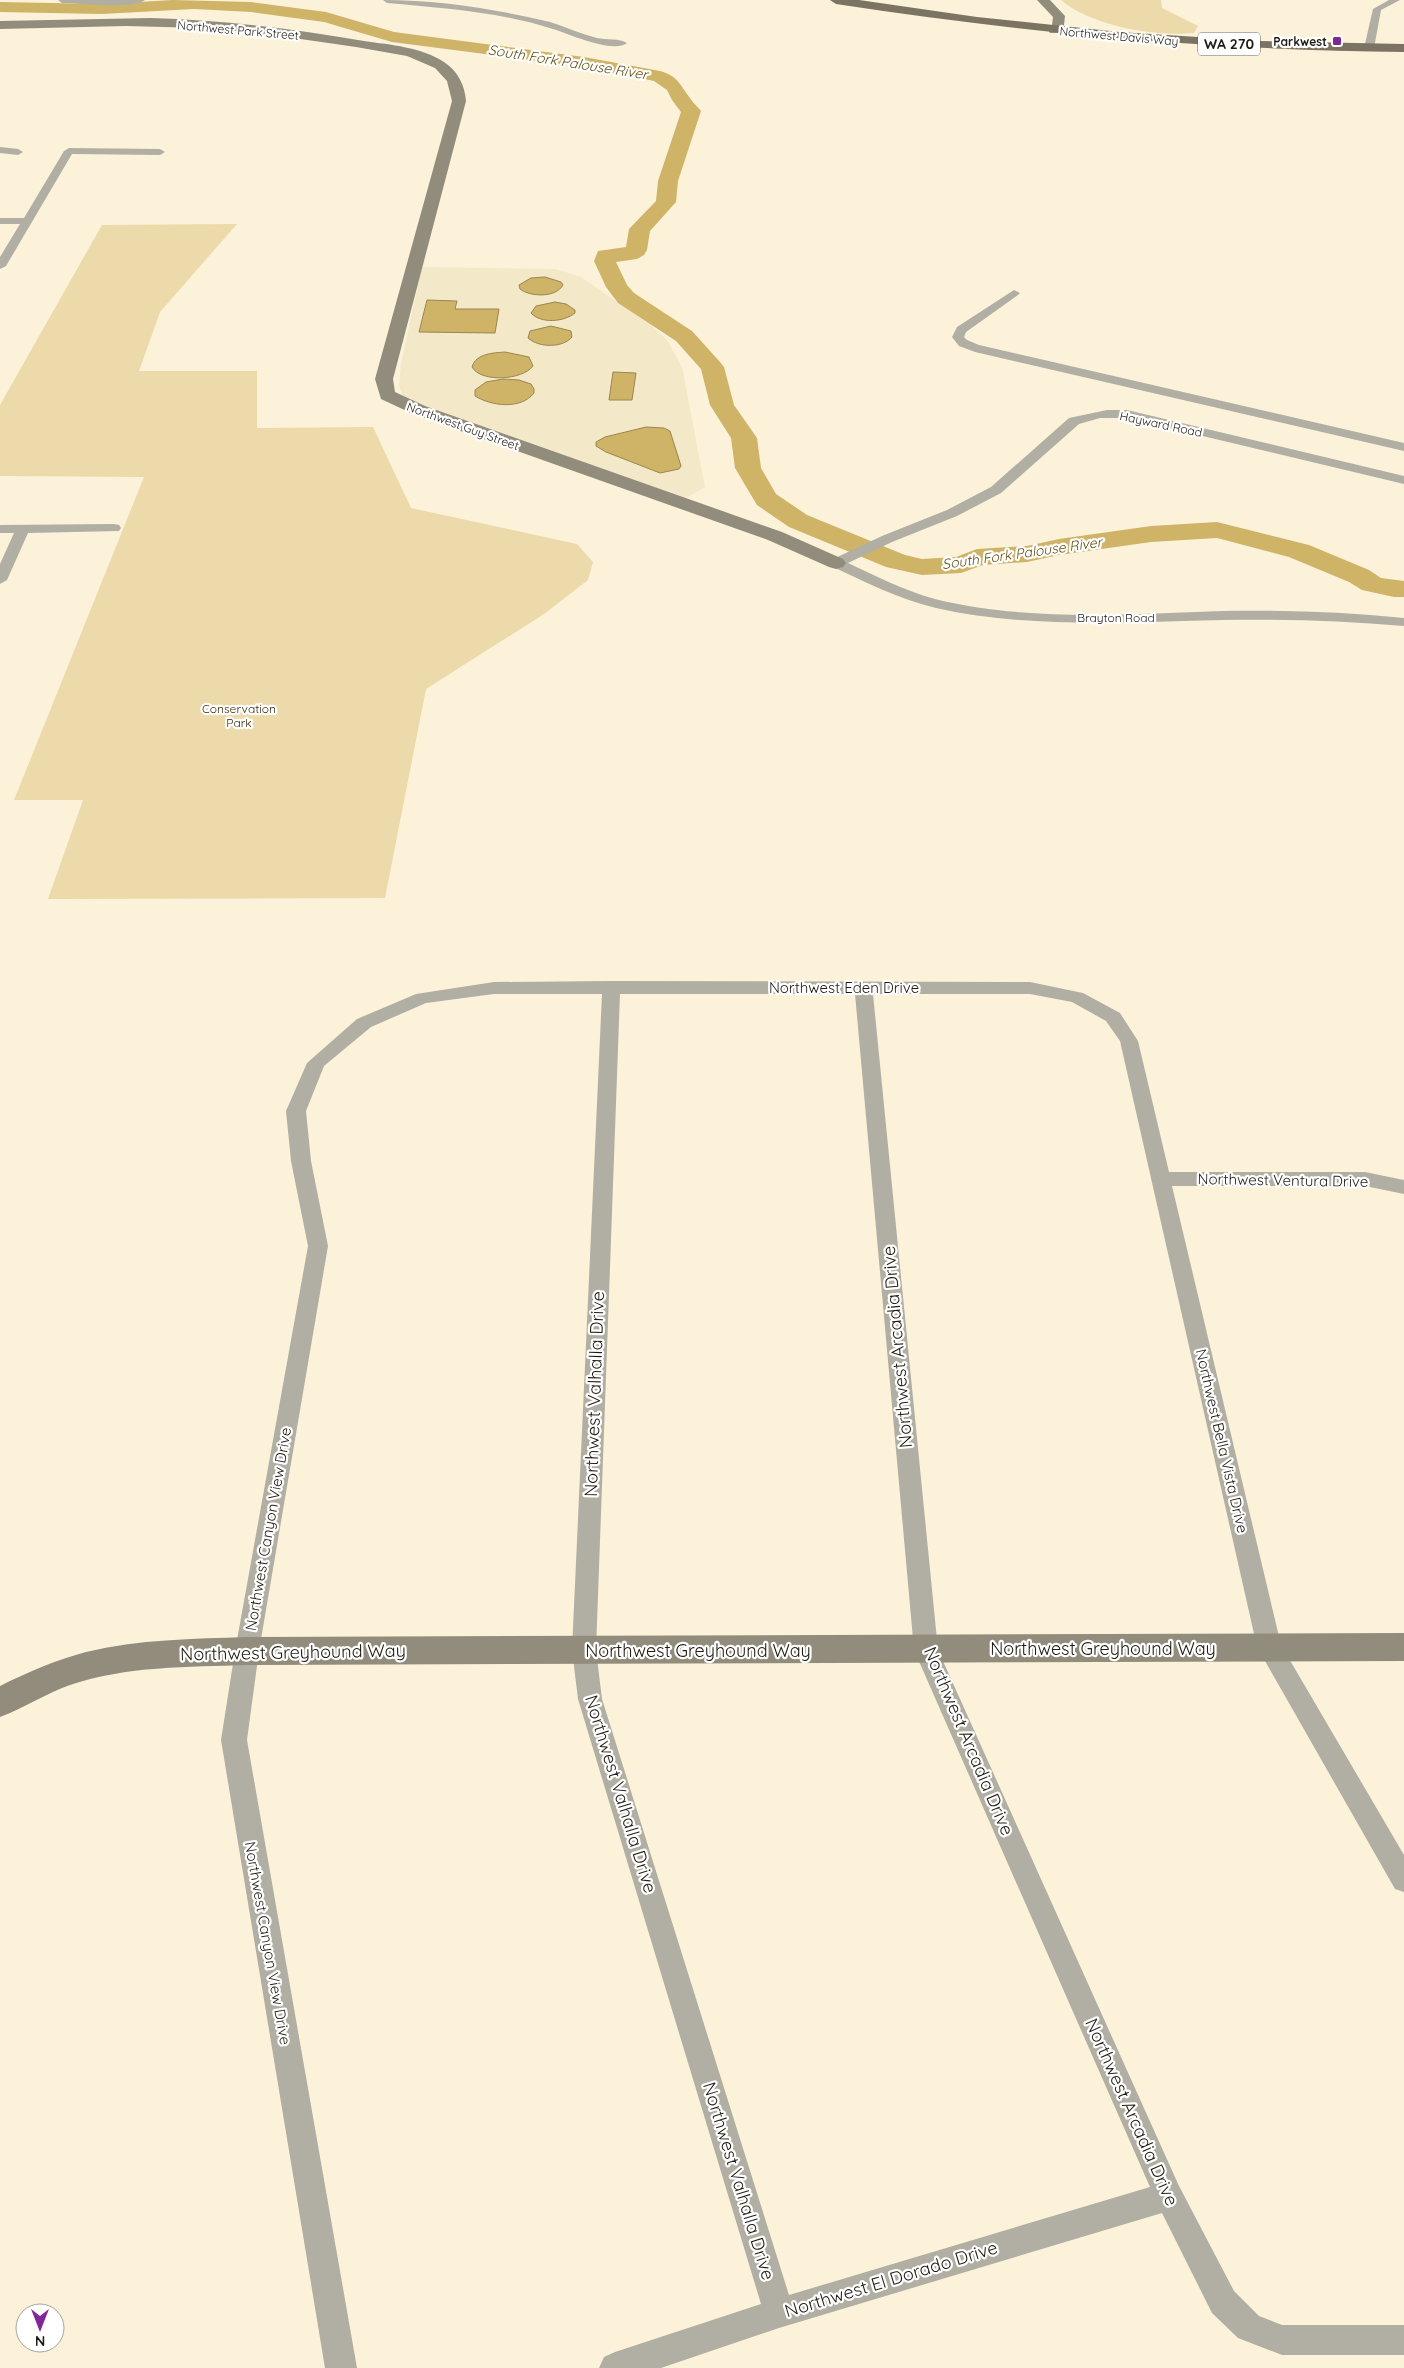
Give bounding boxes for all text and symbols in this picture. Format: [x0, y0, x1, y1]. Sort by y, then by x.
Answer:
street label: Northwest Park Street [177, 17, 299, 43]
street label: Northwest Davis Way [1059, 23, 1179, 49]
road number: WA 270 [1198, 33, 1260, 56]
place label: Parkwest [1273, 34, 1327, 49]
marker: Parkwest [1331, 35, 1343, 47]
water label: South Fork Palouse River [487, 40, 651, 84]
street label: Northwest Guy Street [405, 399, 521, 453]
street label: Hayward Road [1118, 408, 1204, 440]
water label: South Fork Palouse River [941, 533, 1105, 573]
street label: Brayton Road [1077, 610, 1155, 625]
park label: Conservation Park [202, 701, 276, 730]
street label: Northwest Eden Drive [769, 978, 919, 997]
street label: Northwest Ventura Drive [1198, 1169, 1368, 1191]
street label: Northwest Arcadia Drive [877, 1245, 917, 1449]
street label: Northwest Valhalla Drive [579, 1291, 609, 1497]
street label: Northwest Bella Vista Drive [1192, 1347, 1252, 1535]
street label: Northwest Canyon View Drive [241, 1426, 295, 1632]
street label: Northwest Greyhound Way [990, 1637, 1216, 1660]
street label: Northwest Greyhound Way [180, 1639, 406, 1665]
street label: Northwest Greyhound Way [585, 1639, 811, 1662]
street label: Northwest Arcadia Drive [919, 1643, 1019, 1839]
street label: Northwest Valhalla Drive [580, 1692, 662, 1896]
street label: Northwest Canyon View Drive [241, 1840, 295, 2046]
street label: Northwest Arcadia Drive [1080, 2015, 1184, 2209]
street label: Northwest Valhalla Drive [698, 2079, 780, 2283]
street label: Northwest El Dorado Drive [782, 2236, 1000, 2322]
north arrow [15, 2303, 65, 2353]
text: N [35, 2332, 45, 2350]

